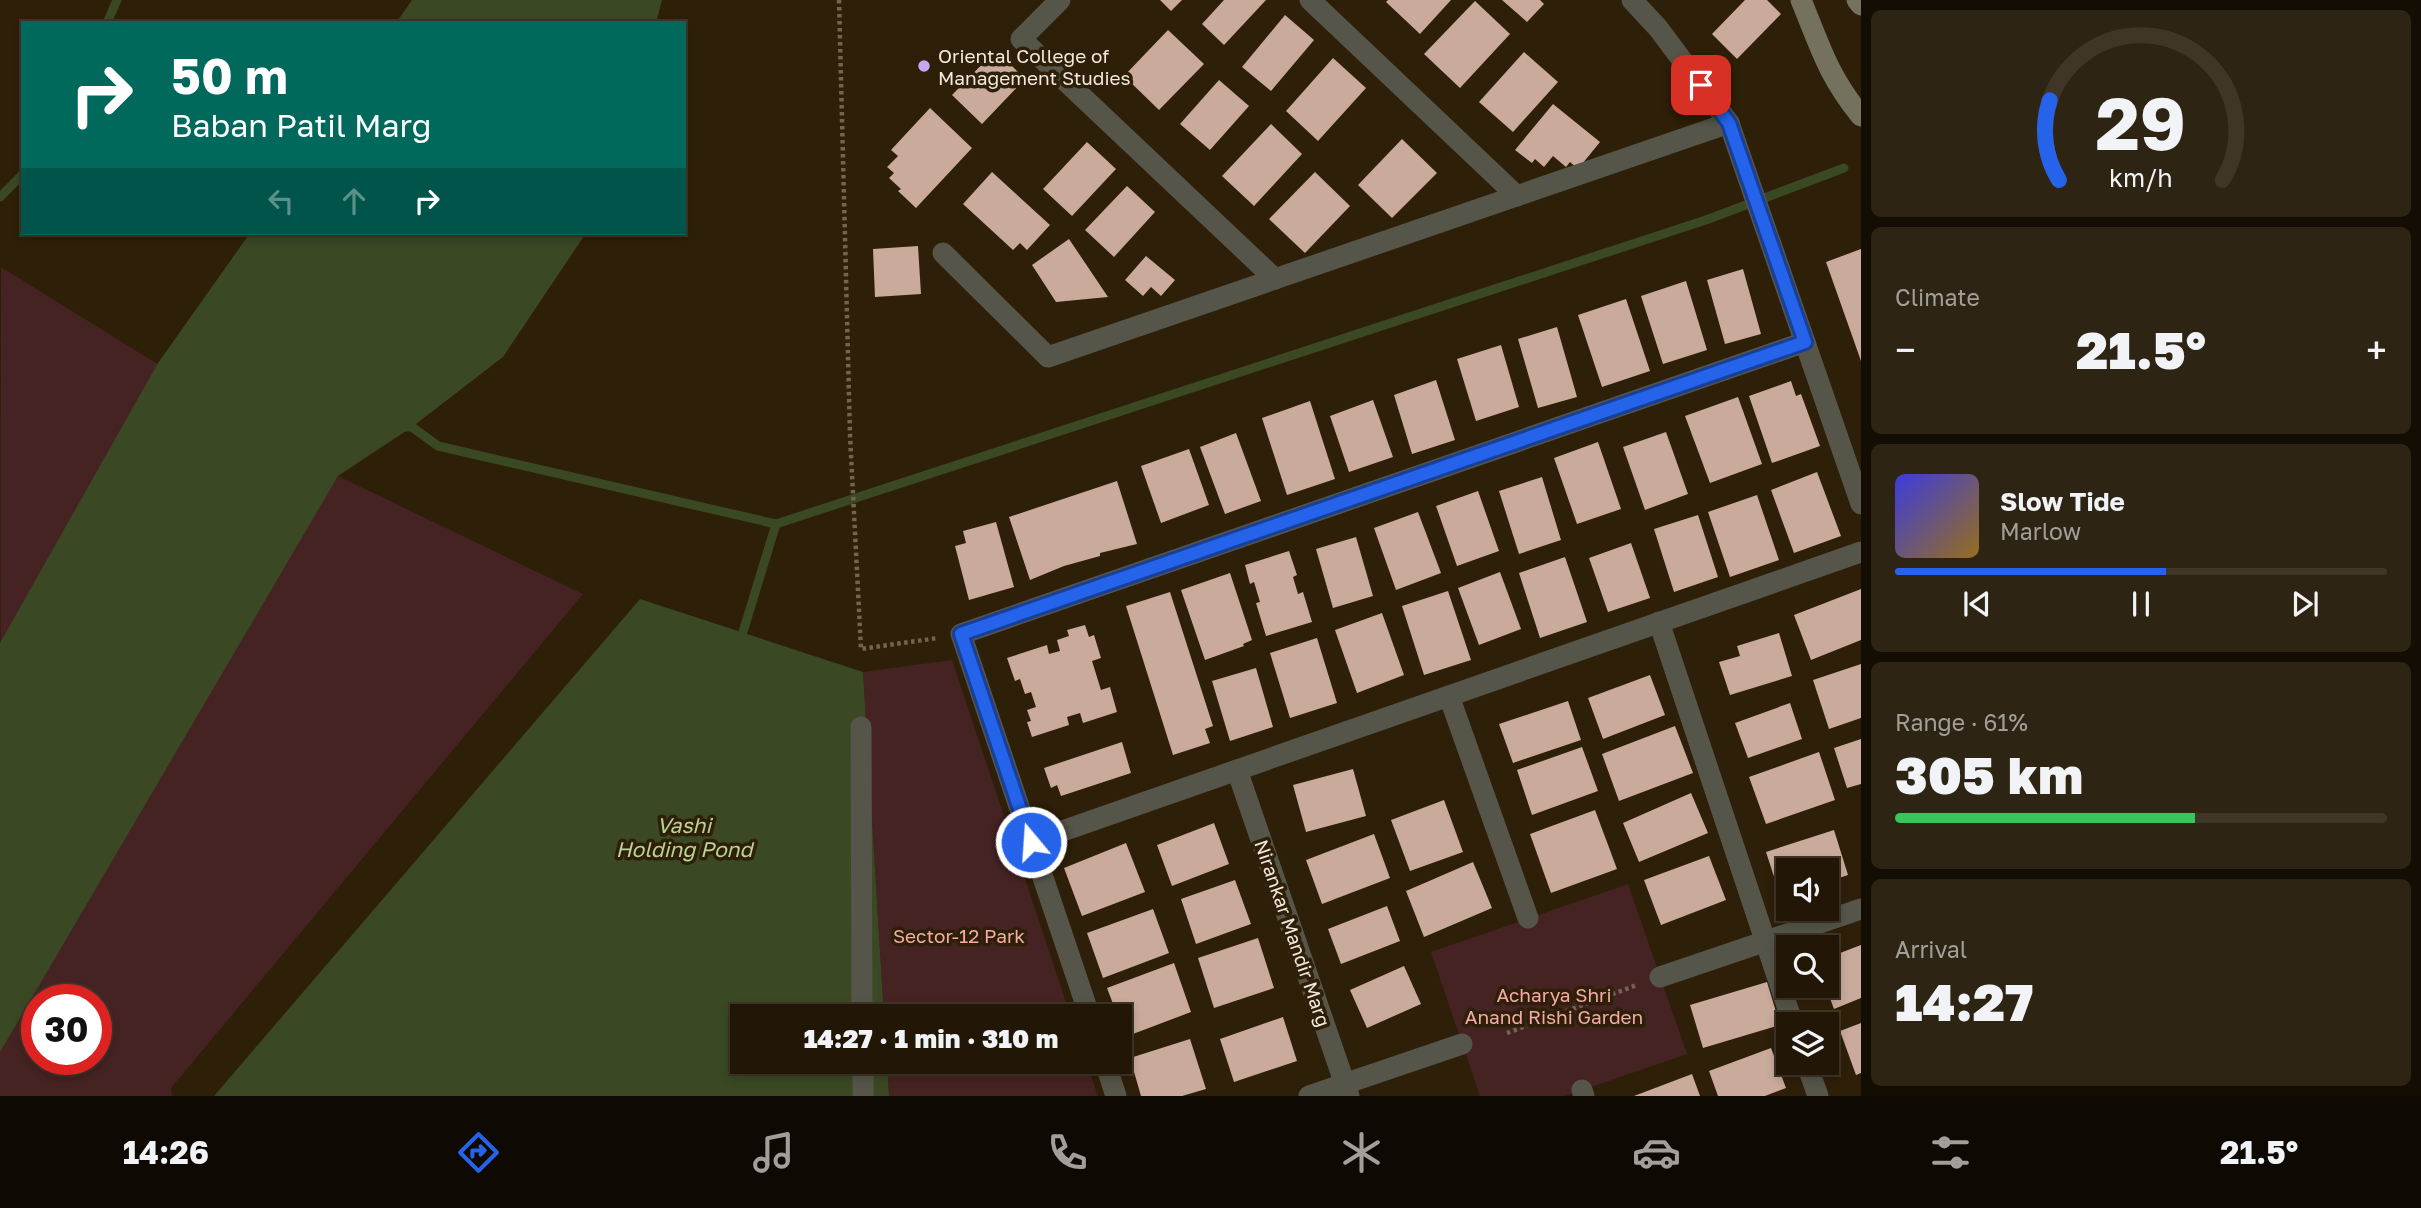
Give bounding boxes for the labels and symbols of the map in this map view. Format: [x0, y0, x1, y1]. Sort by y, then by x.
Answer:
place label: Oriental College of Management Studies [938, 44, 1131, 89]
pin [1671, 55, 1731, 115]
marker: Oriental College of Management Studies [916, 58, 932, 74]
position arrow [994, 805, 1068, 879]
water label: Vashi Holding Pond [616, 812, 754, 862]
street label: Nirankar Mandir Marg [1250, 836, 1336, 1030]
park label: Sector-12 Park [893, 924, 1025, 947]
park label: Acharya Shri Anand Rishi Garden [1465, 983, 1643, 1028]
speed limit sign: 30 [21, 984, 112, 1075]

